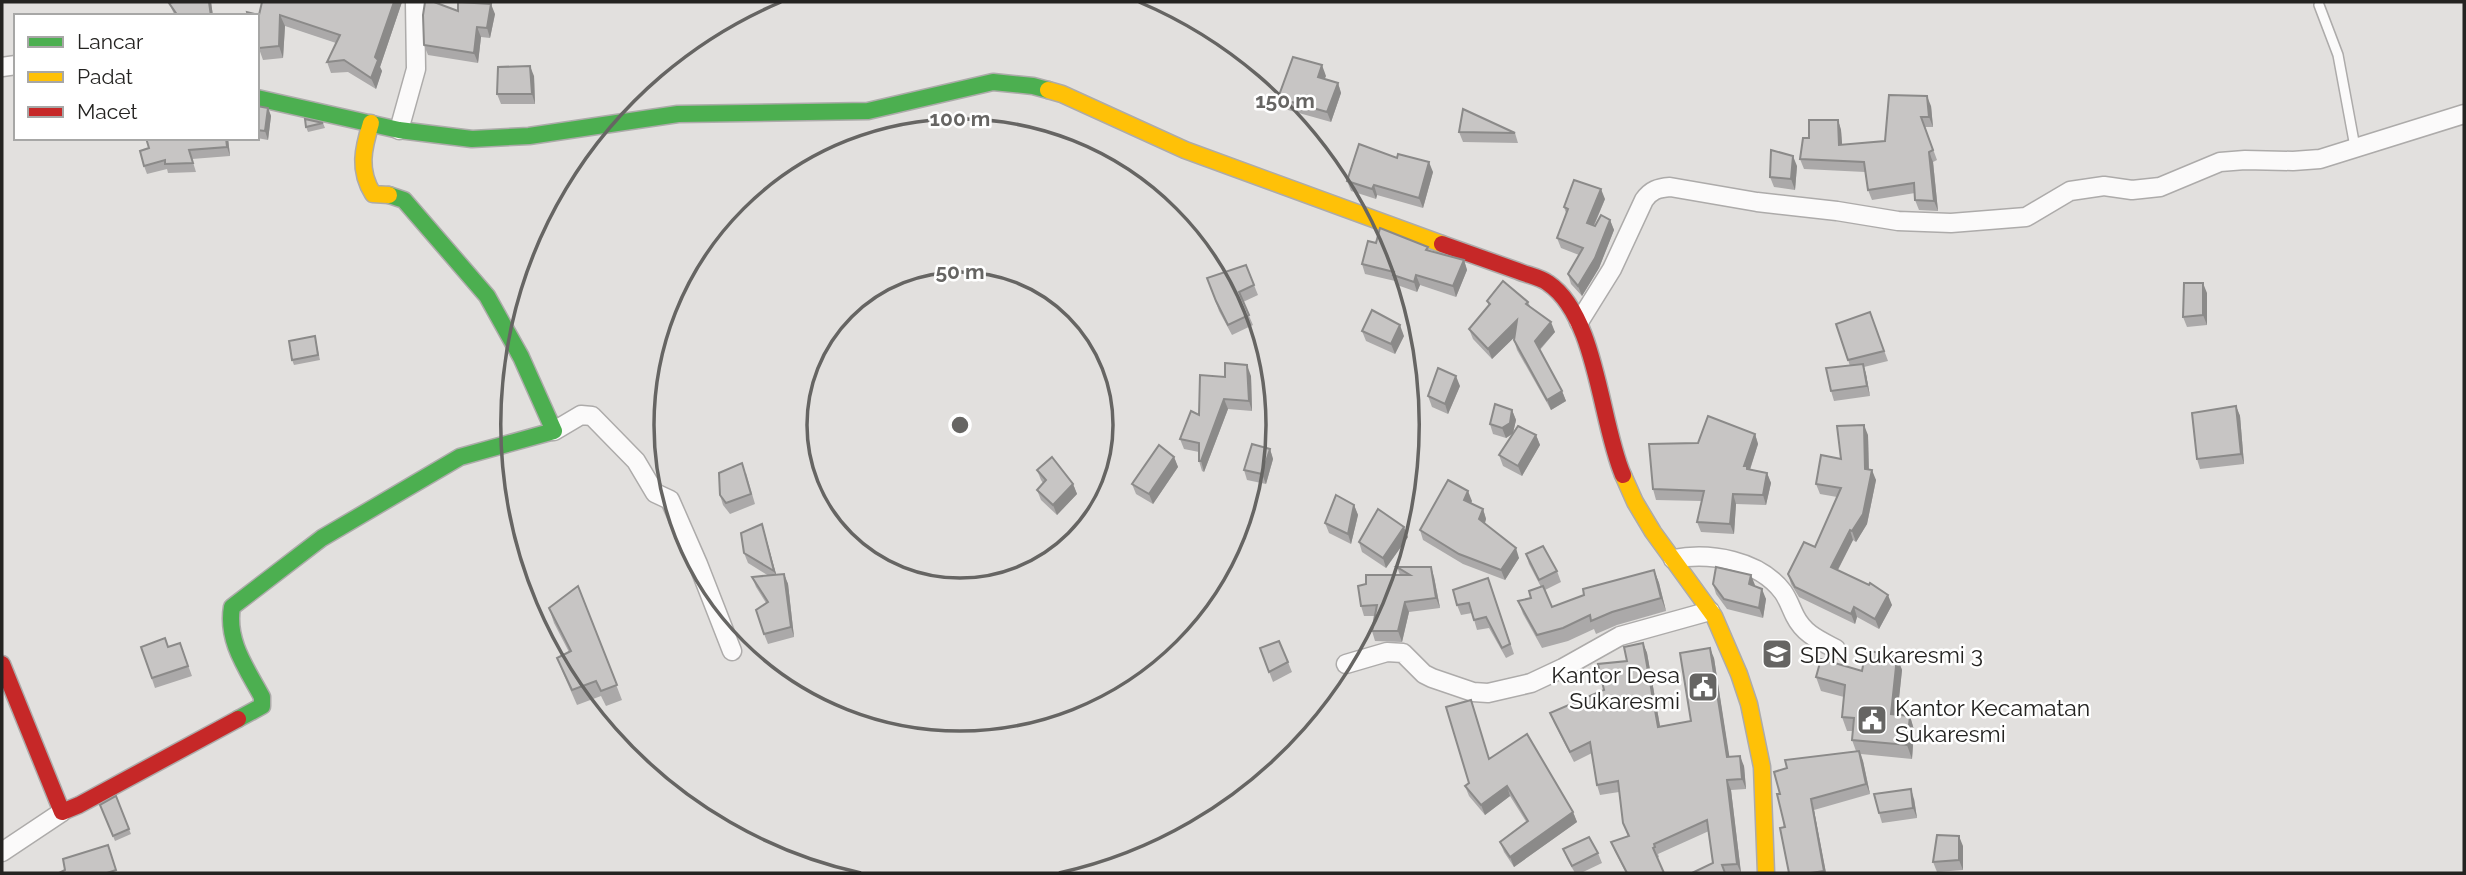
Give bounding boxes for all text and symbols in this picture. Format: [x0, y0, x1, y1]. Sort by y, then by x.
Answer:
legend [14, 14, 259, 140]
text: Lancar [77, 29, 144, 54]
text: Padat [77, 64, 133, 89]
text: 150 m [1255, 88, 1315, 113]
text: Macet [77, 99, 137, 124]
text: 100 m [930, 106, 990, 131]
text: 50 m [935, 259, 985, 284]
centre of rings [948, 413, 972, 437]
school or university icon: SDN Sukaresmi 3 [1760, 637, 1794, 671]
place label: SDN Sukaresmi 3 [1800, 641, 1983, 668]
place label: Kantor Desa Sukaresmi [1551, 661, 1680, 714]
public building icon: Kantor Desa Sukaresmi [1686, 670, 1720, 704]
place label: Kantor Kecamatan Sukaresmi [1895, 694, 2090, 747]
public building icon: Kantor Kecamatan Sukaresmi [1855, 703, 1889, 737]

